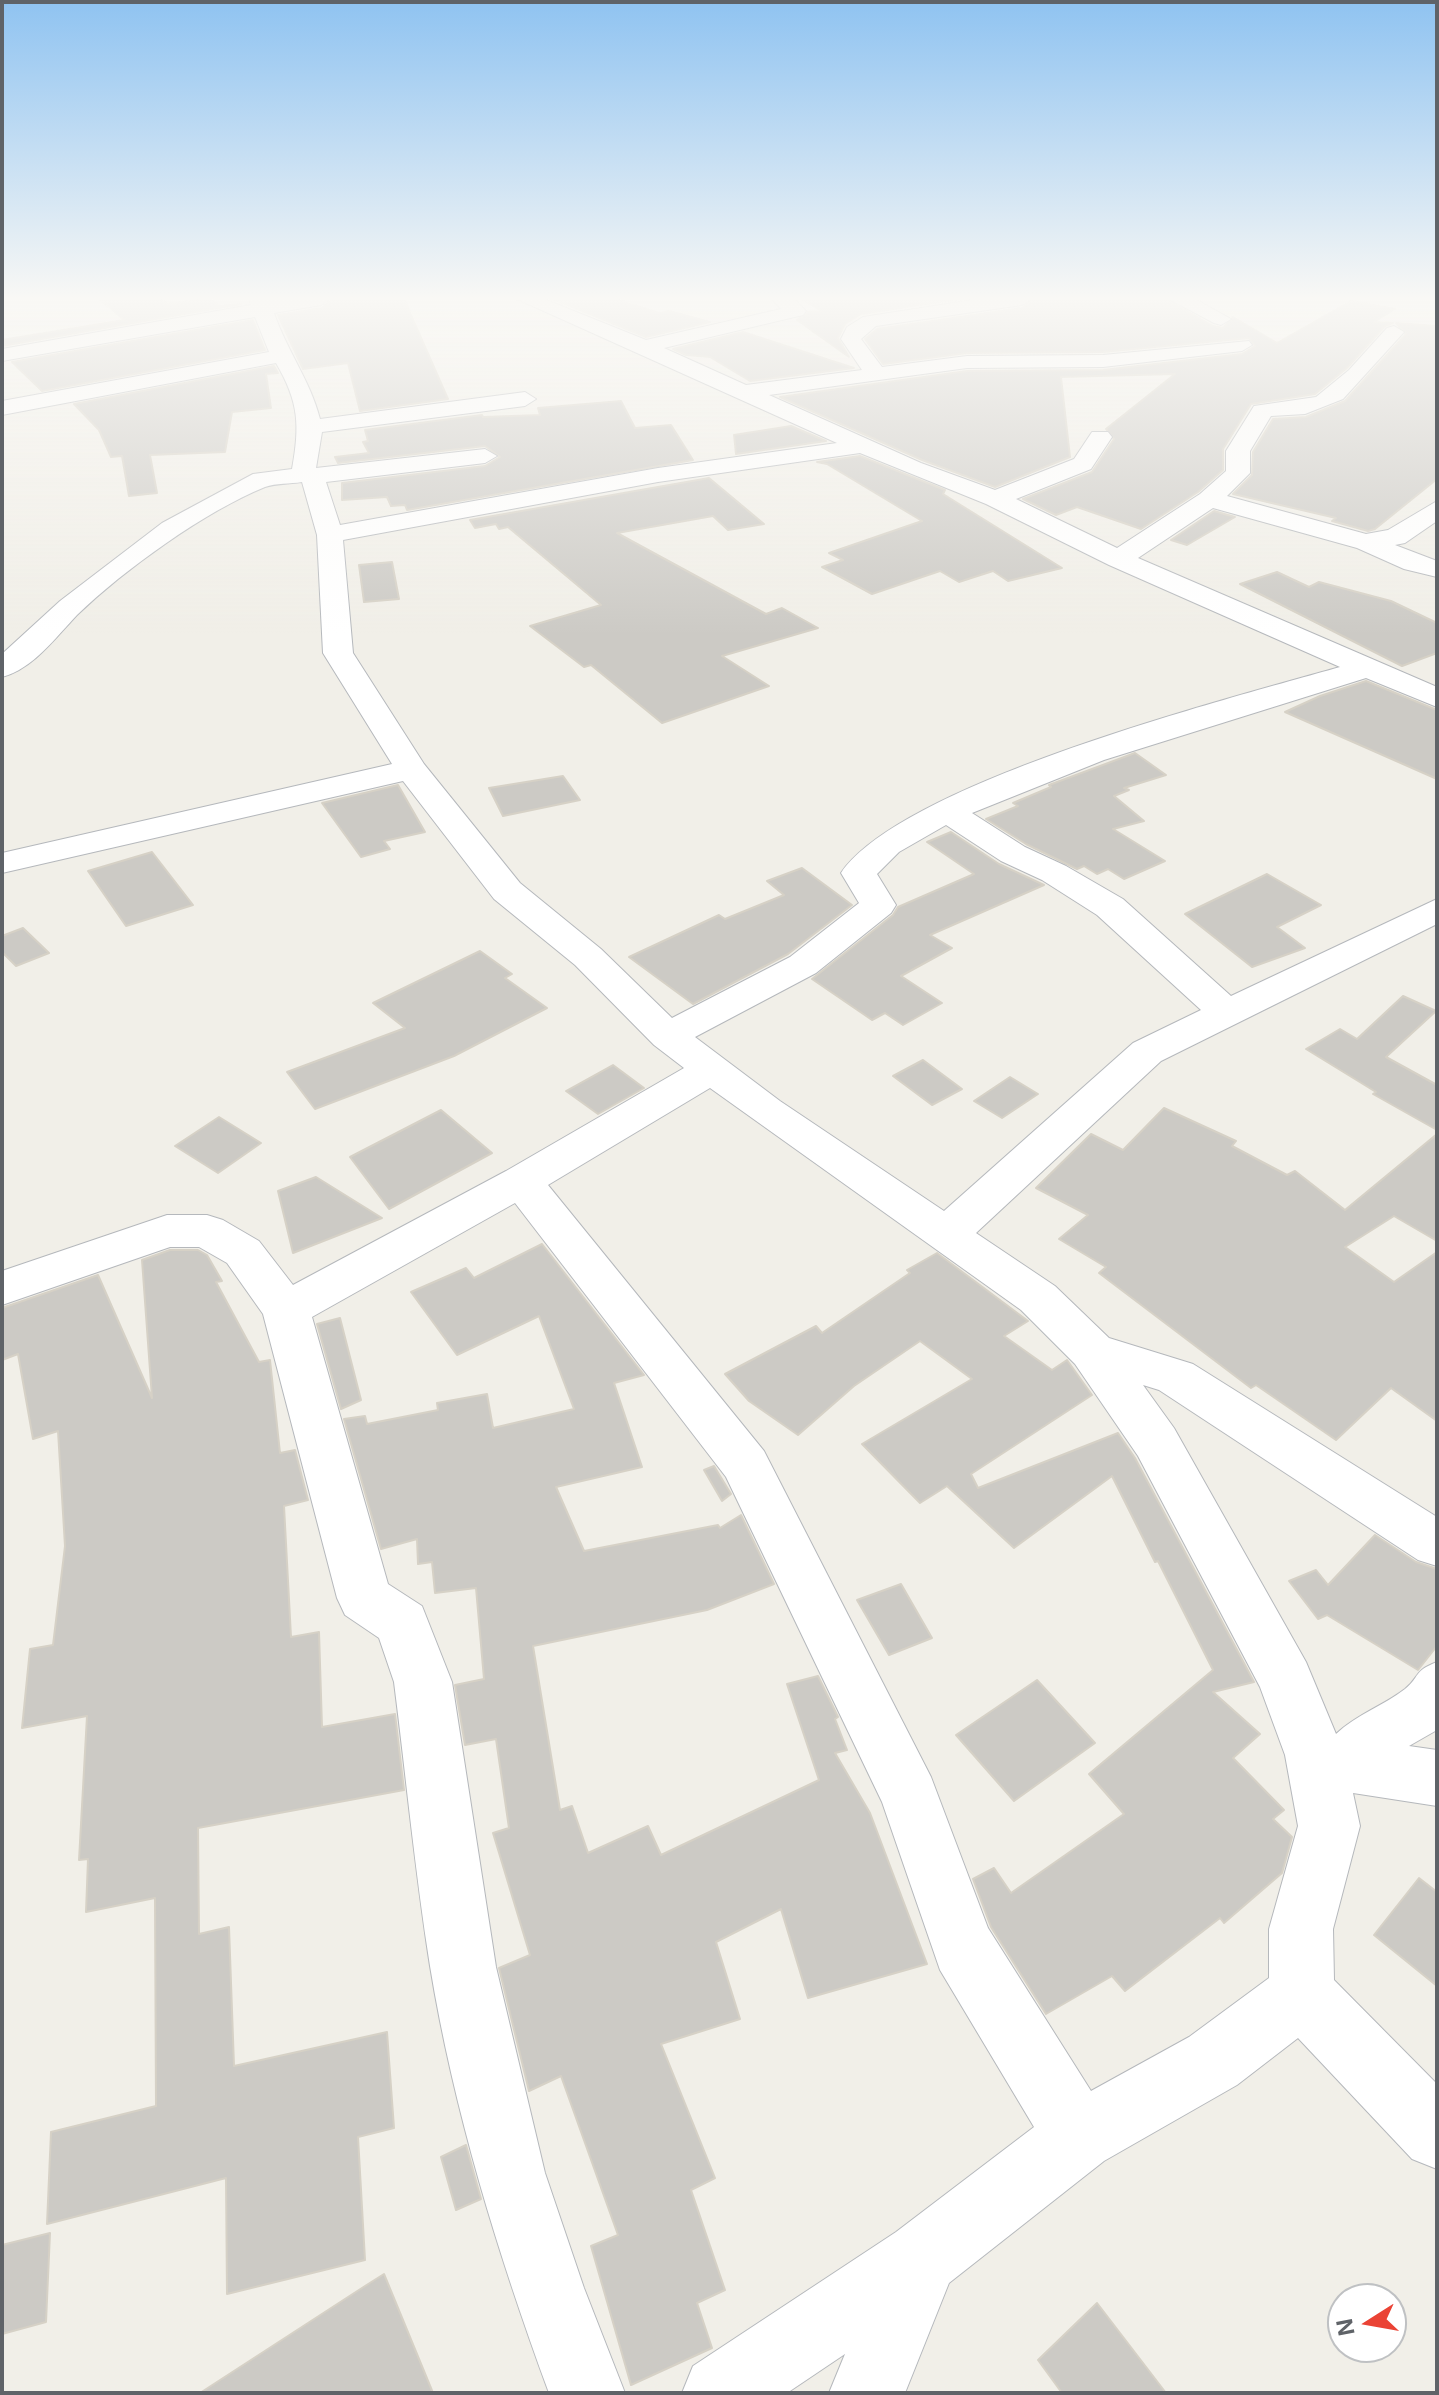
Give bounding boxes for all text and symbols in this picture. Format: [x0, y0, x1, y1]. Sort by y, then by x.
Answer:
north arrow [1327, 2283, 1407, 2363]
text: N [1331, 2316, 1360, 2338]

